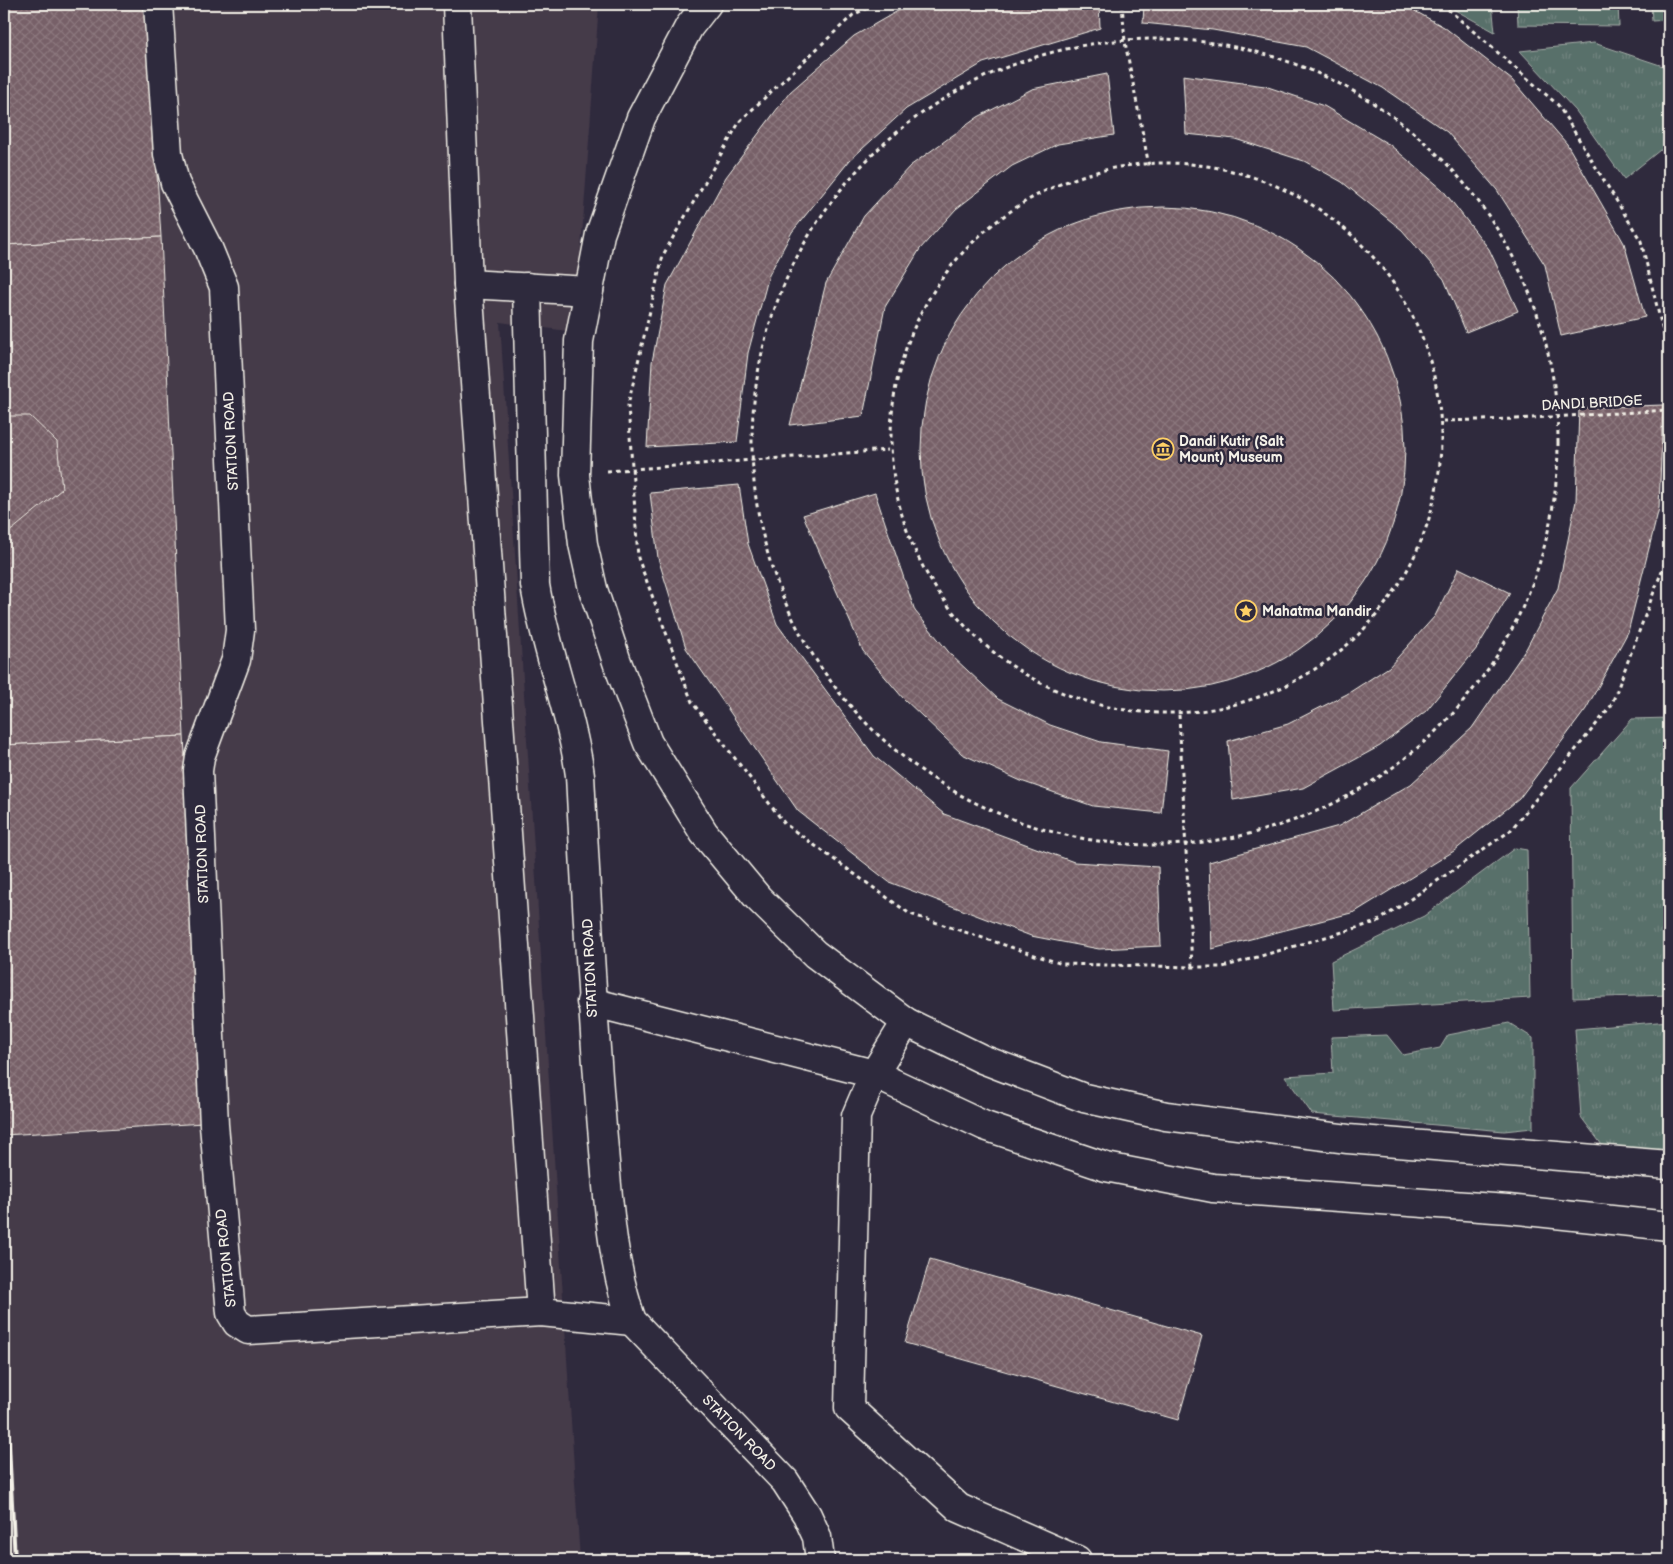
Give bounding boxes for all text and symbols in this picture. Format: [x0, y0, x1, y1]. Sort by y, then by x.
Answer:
street label: STATION ROAD [220, 391, 242, 491]
street label: DANDI BRIDGE [1541, 392, 1643, 414]
place label: Dandi Kutir (Salt Mount) Museum [1179, 433, 1284, 466]
museum icon: Dandi Kutir (Salt Mount) Museum [1151, 437, 1175, 461]
place icon: Mahatma Mandir [1234, 599, 1258, 623]
place label: Mahatma Mandir [1262, 603, 1372, 620]
street label: STATION ROAD [192, 804, 212, 904]
street label: STATION ROAD [579, 918, 601, 1018]
street label: STATION ROAD [212, 1208, 240, 1308]
street label: STATION ROAD [698, 1391, 780, 1475]

